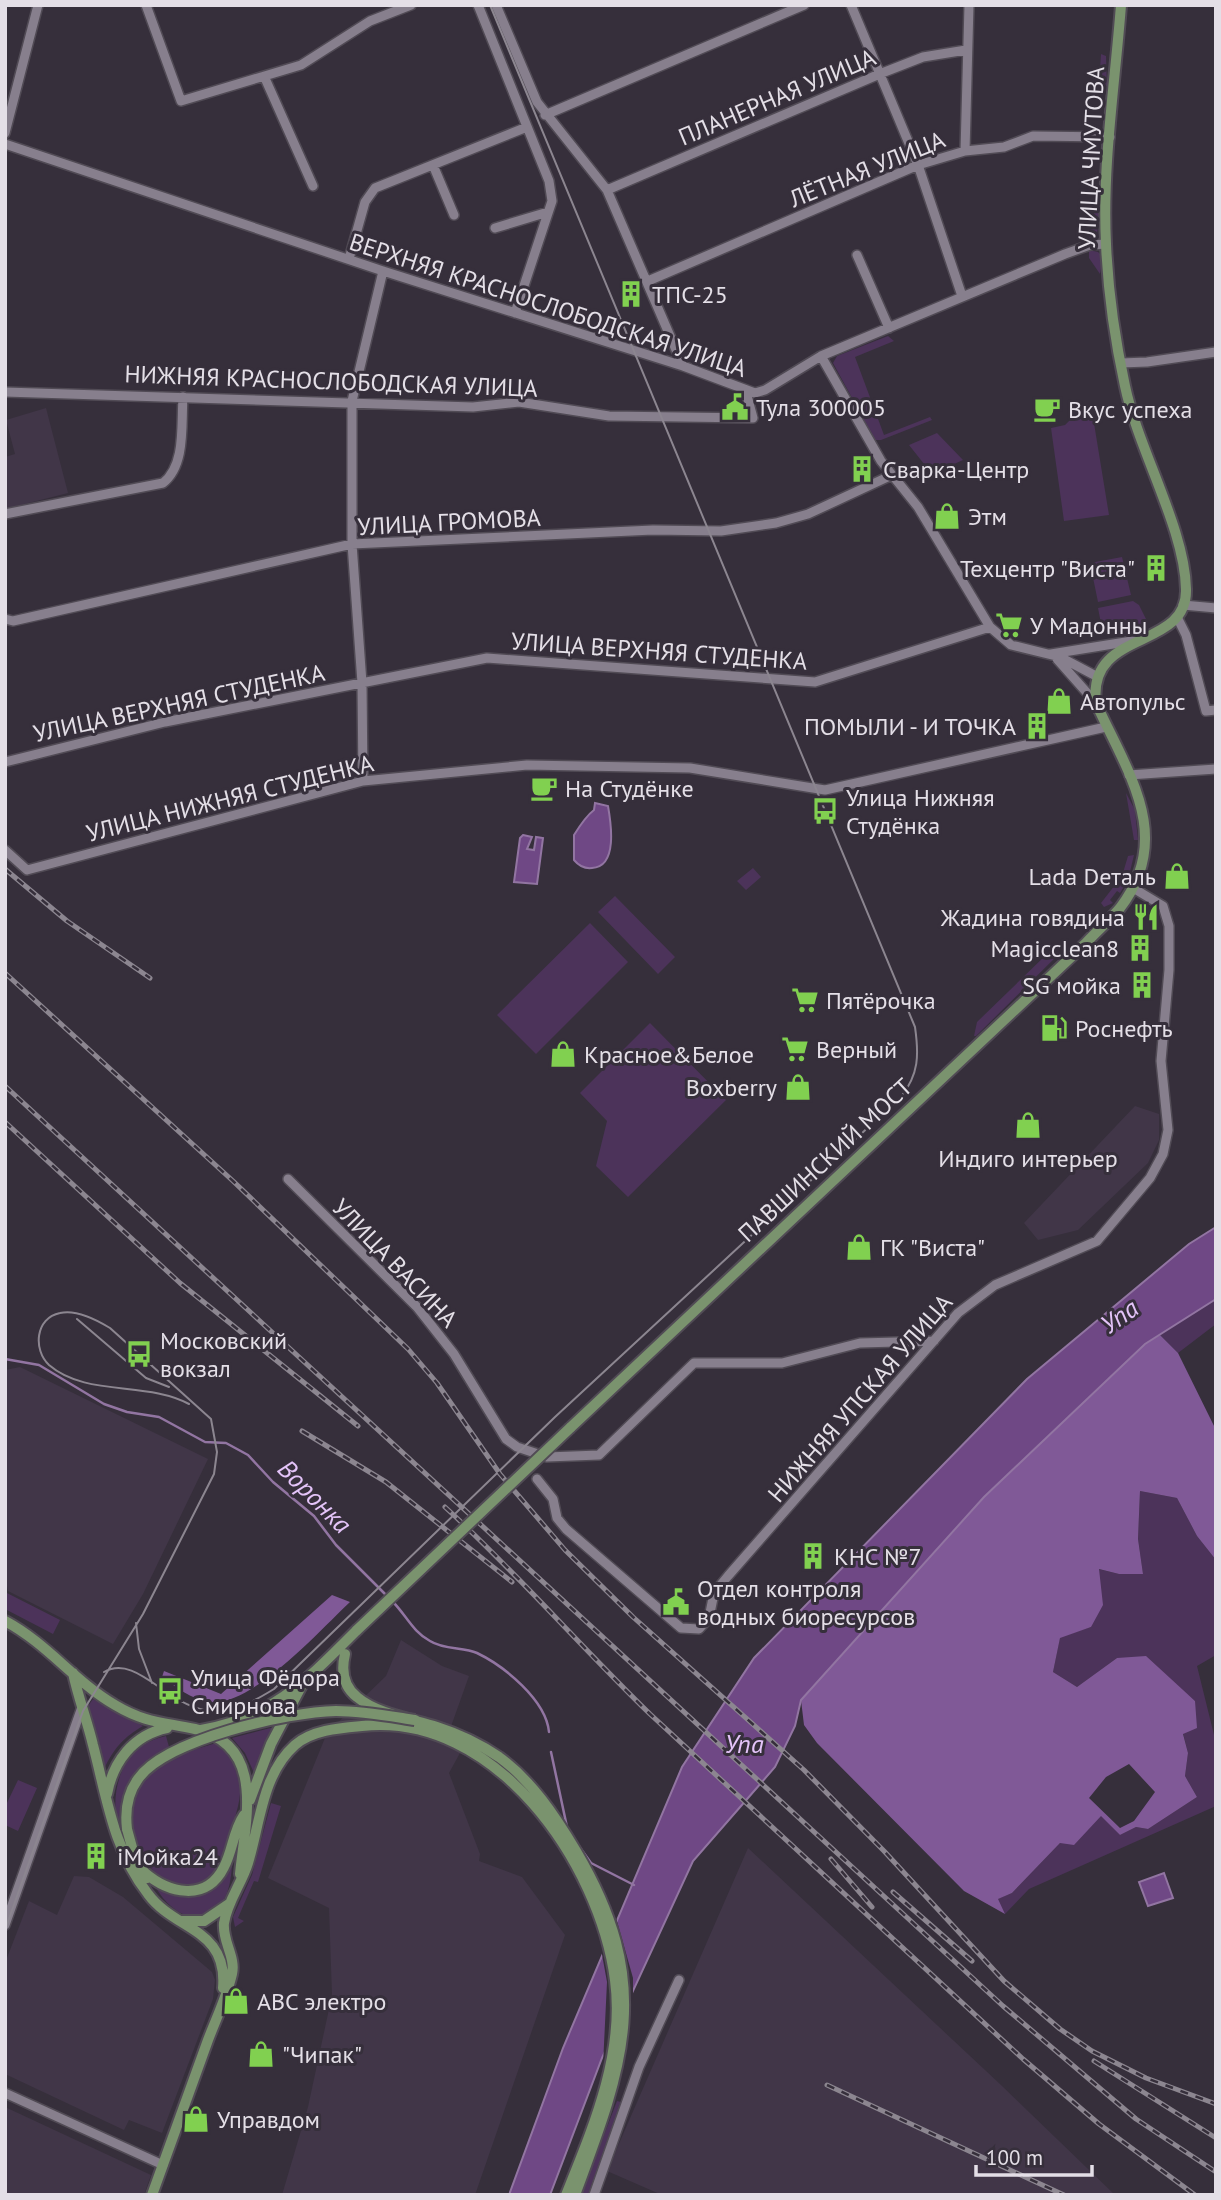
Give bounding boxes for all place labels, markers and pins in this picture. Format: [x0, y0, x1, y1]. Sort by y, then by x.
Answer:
building icon: ТПС-25 [616, 279, 646, 309]
place label: ТПС-25 [652, 279, 728, 310]
public building icon: Тула 300005 [720, 392, 750, 422]
place label: Тула 300005 [756, 392, 886, 423]
cafe icon: Вкус успеха [1032, 394, 1062, 424]
place label: Вкус успеха [1068, 394, 1192, 425]
building icon: Сварка-Центр [847, 454, 877, 484]
place label: Сварка-Центр [883, 454, 1029, 485]
shop icon: Этм [932, 501, 962, 531]
place label: Этм [968, 501, 1007, 532]
place label: Техцентр "Виста" [960, 553, 1135, 584]
building icon: Техцентр "Виста" [1141, 553, 1171, 583]
supermarket icon: У Мадонны [994, 610, 1024, 640]
place label: У Мадонны [1030, 610, 1147, 641]
shop icon: Автопульс [1044, 686, 1074, 716]
place label: Автопульс [1080, 686, 1186, 717]
place label: ПОМЫЛИ - И ТОЧКА [804, 711, 1016, 742]
building icon: ПОМЫЛИ - И ТОЧКА [1022, 711, 1052, 741]
cafe icon: На Студёнке [529, 773, 559, 803]
place label: На Студёнке [565, 773, 694, 804]
place label: Улица Нижняя Студёнка [846, 782, 995, 841]
bus stop icon: Улица Нижняя Студёнка [810, 796, 840, 826]
place label: Lada Dеталь [1028, 861, 1156, 892]
shop icon: Lada Dеталь [1162, 861, 1192, 891]
place label: Жадина говядина [940, 902, 1125, 933]
restaurant icon: Жадина говядина [1131, 902, 1161, 932]
place label: Magicclean8 [990, 933, 1119, 964]
building icon: Magicclean8 [1125, 933, 1155, 963]
place label: SG мойка [1022, 970, 1121, 1001]
building icon: SG мойка [1127, 970, 1157, 1000]
supermarket icon: Пятёрочка [790, 985, 820, 1015]
place label: Пятёрочка [826, 985, 936, 1016]
fuel station icon: Роснефть [1039, 1013, 1069, 1043]
place label: Роснефть [1075, 1013, 1173, 1044]
supermarket icon: Верный [780, 1034, 810, 1064]
place label: Верный [816, 1034, 897, 1065]
shop icon: Красное&Белое [548, 1039, 578, 1069]
place label: Красное&Белое [584, 1039, 754, 1070]
place label: Boxberry [686, 1072, 777, 1103]
shop icon: Boxberry [783, 1072, 813, 1102]
shop icon: Индиго интерьер [1013, 1110, 1043, 1140]
place label: Индиго интерьер [938, 1143, 1118, 1174]
shop icon: ГК "Виста" [844, 1232, 874, 1262]
place label: ГК "Виста" [880, 1232, 985, 1263]
place label: Московский вокзал [160, 1325, 287, 1384]
bus stop icon: Московский вокзал [124, 1339, 154, 1369]
building icon: КНС №7 [798, 1541, 828, 1571]
place label: КНС №7 [834, 1541, 922, 1572]
place label: Отдел контроля водных биоресурсов [697, 1573, 915, 1632]
public building icon: Отдел контроля водных биоресурсов [661, 1587, 691, 1617]
place label: Улица Фёдора Смирнова [191, 1662, 340, 1721]
bus stop icon: Улица Фёдора Смирнова [155, 1676, 185, 1706]
building icon: iМойка24 [81, 1841, 111, 1871]
place label: iМойка24 [117, 1841, 218, 1872]
shop icon: АВС электро [221, 1986, 251, 2016]
place label: АВС электро [257, 1986, 386, 2017]
shop icon: "Чипак" [246, 2039, 276, 2069]
place label: "Чипак" [282, 2039, 362, 2070]
shop icon: Управдом [181, 2104, 211, 2134]
place label: Управдом [217, 2104, 320, 2135]

